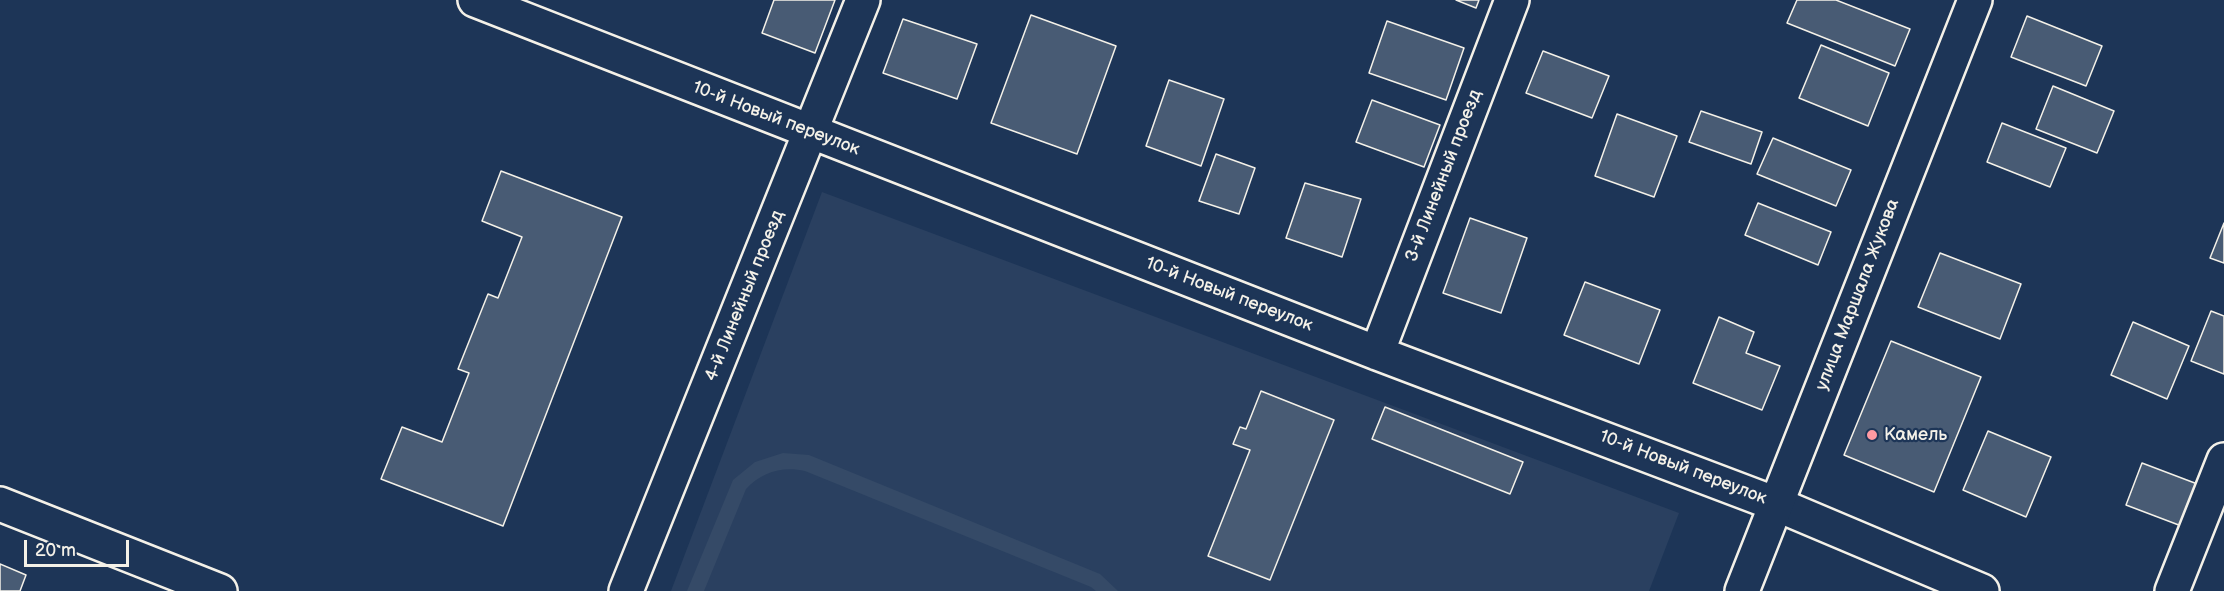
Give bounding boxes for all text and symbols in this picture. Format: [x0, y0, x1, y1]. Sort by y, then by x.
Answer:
street label: 10-й Новый переулок [689, 77, 863, 161]
street label: 3-й Линейный проезд [1401, 87, 1487, 265]
street label: улица Маршала Жукова [1811, 196, 1905, 394]
street label: 4-й Линейный проезд [701, 207, 789, 385]
street label: 10-й Новый переулок [1142, 253, 1316, 337]
place label: Камель [1884, 424, 1947, 446]
street label: 10-й Новый переулок [1596, 426, 1770, 510]
marker: Камель [1865, 428, 1879, 442]
scale bar [27, 528, 132, 566]
text: 20 m [35, 540, 76, 561]

